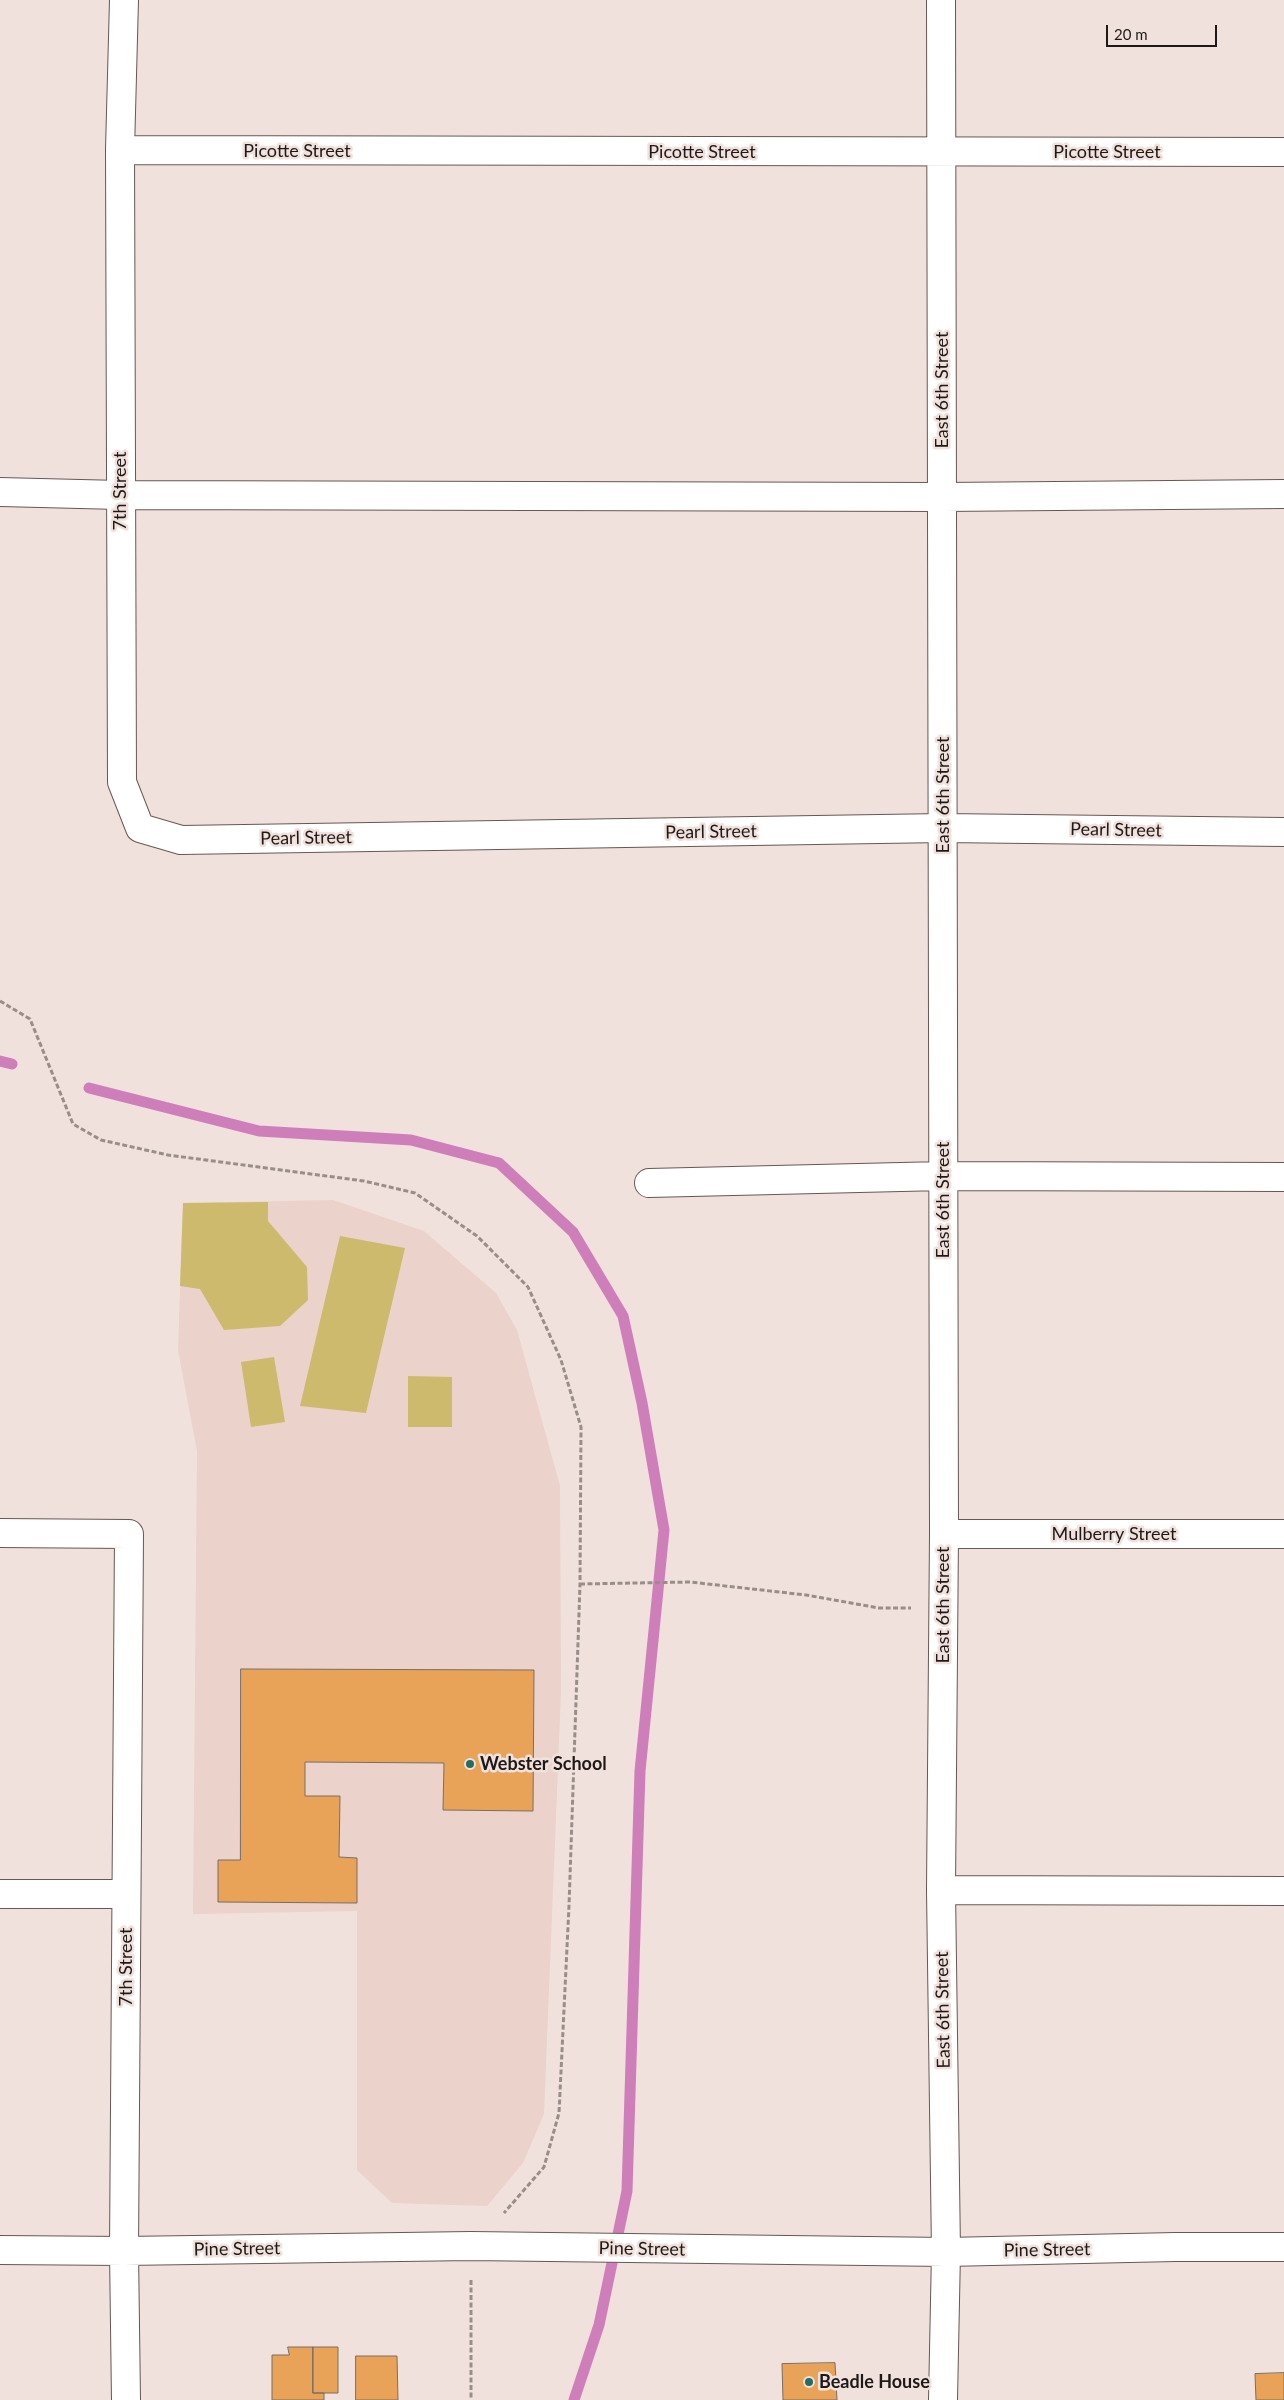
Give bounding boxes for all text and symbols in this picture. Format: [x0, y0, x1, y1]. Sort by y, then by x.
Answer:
scale bar [1109, 15, 1220, 47]
text: 20 m [1114, 25, 1148, 43]
street label: Picotte Street [243, 140, 351, 162]
street label: Picotte Street [648, 141, 756, 163]
street label: Picotte Street [1053, 141, 1161, 163]
street label: East 6th Street [931, 331, 953, 449]
street label: 7th Street [109, 452, 131, 530]
street label: East 6th Street [932, 736, 954, 854]
street label: Pearl Street [1070, 818, 1162, 842]
street label: Pearl Street [665, 820, 757, 844]
street label: Pearl Street [260, 826, 352, 850]
street label: East 6th Street [932, 1141, 954, 1259]
street label: Mulberry Street [1052, 1523, 1176, 1545]
street label: East 6th Street [932, 1546, 954, 1664]
place label: Webster School [480, 1753, 607, 1775]
marker: Webster School [464, 1758, 476, 1770]
street label: 7th Street [115, 1928, 137, 2006]
street label: East 6th Street [931, 1951, 955, 2069]
street label: Pine Street [194, 2237, 280, 2261]
street label: Pine Street [599, 2237, 685, 2261]
street label: Pine Street [1004, 2238, 1090, 2262]
place label: Beadle House [819, 2371, 930, 2393]
marker: Beadle House [803, 2376, 815, 2388]

